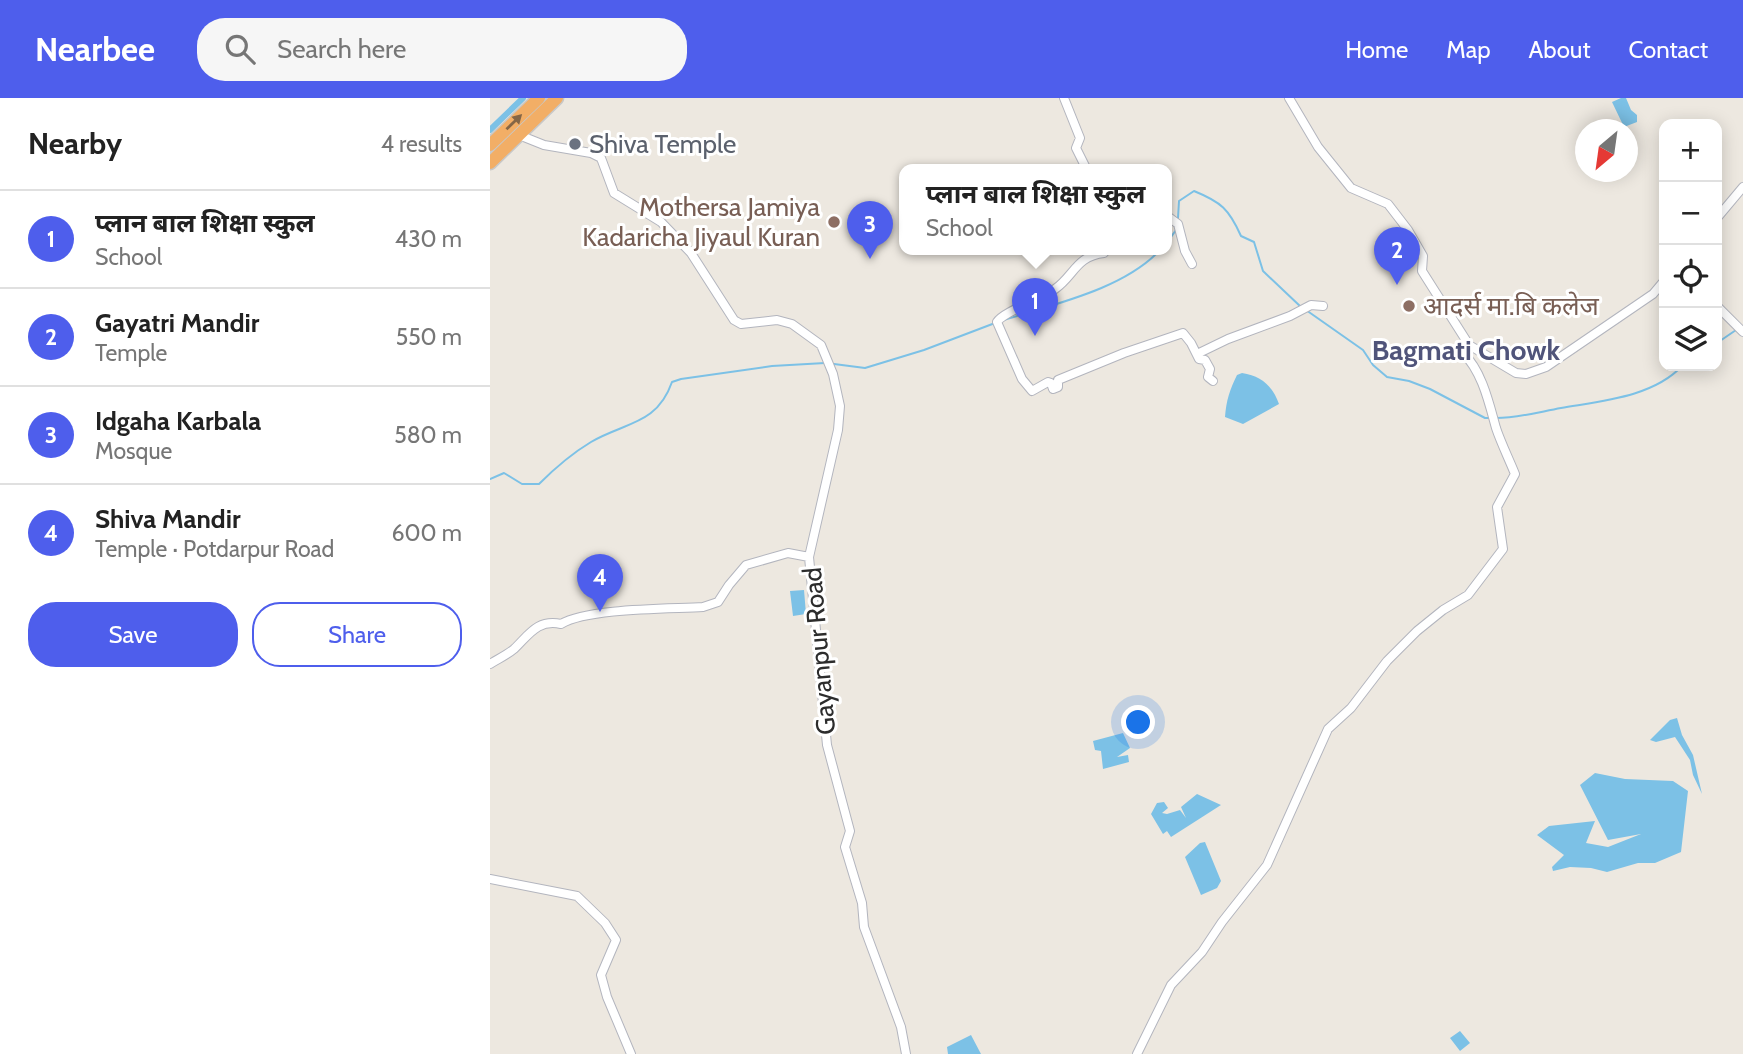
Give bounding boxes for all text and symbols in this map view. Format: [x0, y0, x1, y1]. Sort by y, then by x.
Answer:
search box [197, 18, 687, 81]
text: Nearbee [35, 29, 155, 69]
icon: search [221, 30, 259, 68]
text: Search here [277, 33, 406, 65]
text: Home [1345, 35, 1408, 64]
text: Map [1446, 35, 1491, 64]
text: About [1529, 35, 1591, 64]
text: Contact [1629, 35, 1708, 64]
one-way arrow [506, 113, 523, 130]
north arrow [1575, 119, 1638, 182]
map controls [1659, 119, 1722, 371]
button: + [1659, 119, 1722, 182]
text: Nearby [28, 125, 122, 162]
place label: Shiva Temple [589, 128, 736, 160]
text: 4 results [381, 130, 462, 158]
marker: Shiva Temple [567, 136, 583, 152]
popup [899, 164, 1172, 255]
text: प्लान बाल शिक्षा स्कुल [926, 178, 1145, 210]
button: − [1659, 182, 1722, 245]
place label: Mothersa Jamiya Kadaricha Jiyaul Kuran [582, 191, 821, 253]
pin: 3 [847, 201, 893, 259]
text: प्लान बाल शिक्षा स्कुल [95, 207, 315, 239]
marker: Mothersa Jamiya Kadaricha Jiyaul Kuran [826, 214, 842, 230]
text: School [926, 214, 993, 242]
text: 1 [47, 225, 55, 253]
text: 430 m [395, 225, 462, 253]
pin: 2 [1374, 227, 1420, 285]
text: School [95, 243, 162, 271]
button: locate [1659, 245, 1722, 308]
pin: 1 [1012, 278, 1058, 336]
place label: आदर्स मा.बि कलेज [1423, 290, 1600, 322]
marker: आदर्स मा.बि कलेज [1401, 298, 1417, 314]
text: Gayatri Mandir [95, 307, 259, 339]
button: layers [1659, 308, 1722, 371]
text: 2 [45, 323, 57, 351]
text: 550 m [396, 323, 462, 351]
district label: Bagmati Chowk [1372, 333, 1561, 367]
text: Temple [95, 339, 167, 367]
text: Idgaha Karbala [95, 405, 261, 437]
text: 3 [45, 421, 57, 449]
text: 580 m [394, 421, 462, 449]
text: Mosque [95, 437, 172, 465]
text: Shiva Mandir [95, 503, 241, 535]
text: 4 [44, 519, 58, 547]
text: 600 m [391, 519, 462, 547]
text: Temple · Potdarpur Road [95, 535, 334, 563]
pin: 4 [577, 554, 623, 612]
street label: Gayanpur Road [796, 566, 842, 736]
button: Save [28, 602, 238, 667]
button: Share [252, 602, 462, 667]
your location [1121, 705, 1155, 739]

